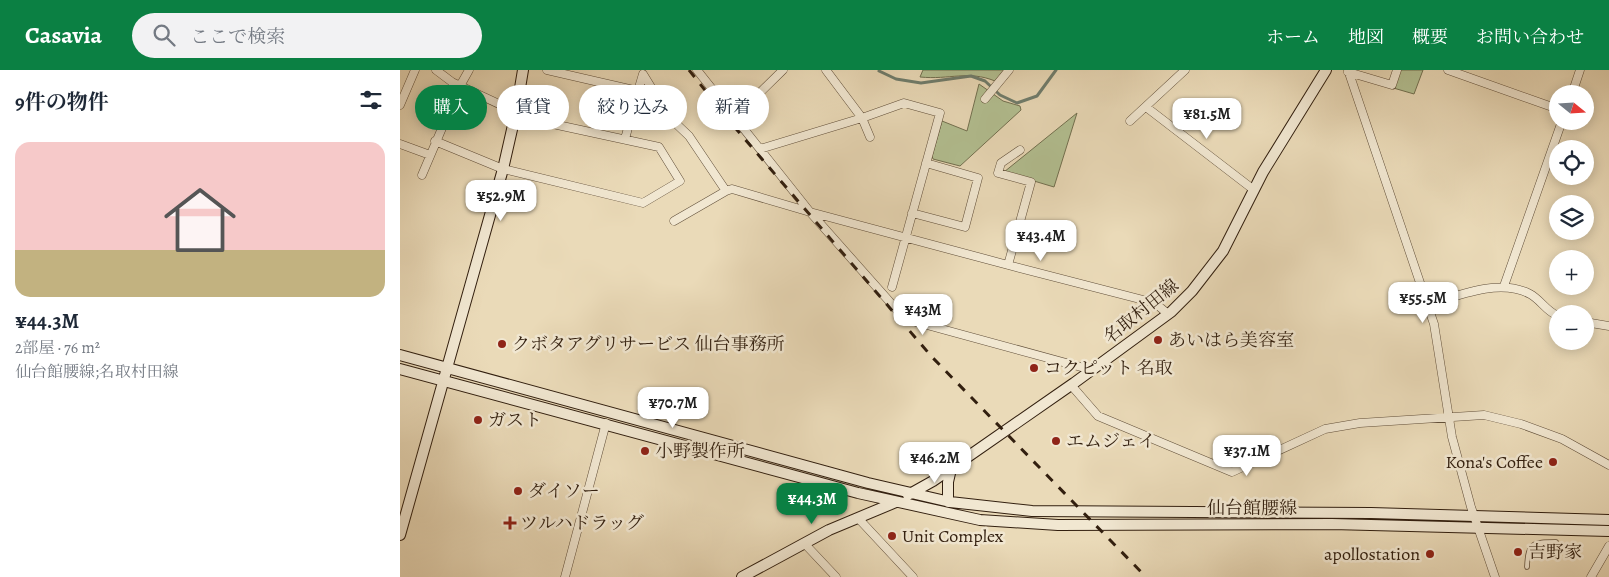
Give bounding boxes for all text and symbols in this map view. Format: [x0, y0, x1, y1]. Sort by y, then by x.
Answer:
search box [132, 13, 482, 58]
text: Casavia [25, 19, 102, 51]
icon: search [150, 21, 178, 49]
text: ここで検索 [190, 24, 285, 50]
text: ホーム [1266, 25, 1320, 49]
text: 地図 [1348, 25, 1384, 49]
text: 概要 [1412, 25, 1448, 49]
text: お問い合わせ [1476, 25, 1584, 49]
chip: 購入 [415, 85, 487, 130]
chip: 賃貸 [497, 85, 569, 130]
chip: 絞り込み [579, 85, 687, 130]
chip: 新着 [697, 85, 769, 130]
north arrow [1549, 85, 1594, 130]
map controls [1549, 85, 1594, 350]
icon: filters [357, 86, 385, 114]
text: 9件の物件 [15, 88, 109, 116]
pin: ¥81.5M [1166, 98, 1248, 140]
text: ¥81.5M [1183, 103, 1231, 125]
button: locate [1549, 140, 1594, 185]
icon: home [155, 175, 245, 265]
pin: ¥52.9M [460, 180, 542, 222]
text: ¥52.9M [476, 185, 526, 207]
button: layers [1549, 195, 1594, 240]
pin: ¥43.4M [1000, 220, 1082, 262]
text: ¥43.4M [1017, 225, 1065, 247]
button: + [1549, 250, 1594, 295]
street label: 名取村田線 [1098, 273, 1184, 349]
pin: ¥55.5M [1382, 282, 1464, 324]
text: ¥55.5M [1399, 287, 1447, 309]
pin: ¥43M [893, 294, 953, 336]
text: ¥43M [904, 299, 942, 321]
button: − [1549, 305, 1594, 350]
text: ¥44.3M [15, 307, 79, 335]
place label: あいはら美容室 [1168, 328, 1294, 352]
place label: クボタアグリサービス 仙台事務所 [512, 332, 785, 356]
marker: あいはら美容室 [1152, 334, 1164, 346]
text: 2部屋 · 76 m² [15, 337, 100, 359]
marker: クボタアグリサービス 仙台事務所 [496, 338, 508, 350]
place label: コクピット 名取 [1044, 356, 1173, 380]
text: 仙台館腰線;名取村田線 [15, 361, 179, 383]
marker: コクピット 名取 [1028, 362, 1040, 374]
pin: ¥70.7M [632, 386, 714, 429]
text: ¥70.7M [649, 392, 697, 414]
place label: ガスト [488, 408, 542, 432]
marker: ガスト [472, 414, 484, 426]
place label: エムジェイ [1066, 429, 1156, 453]
pin: ¥37.1M [1206, 434, 1288, 477]
marker: エムジェイ [1050, 435, 1062, 447]
place label: 小野製作所 [655, 439, 745, 463]
text: ¥37.1M [1224, 440, 1270, 462]
pin: ¥46.2M [894, 442, 976, 484]
marker: 小野製作所 [639, 445, 651, 457]
text: ¥46.2M [910, 447, 960, 469]
place label: Kona's Coffee [1445, 450, 1543, 474]
marker: Kona's Coffee [1547, 456, 1559, 468]
place label: ダイソー [528, 479, 600, 503]
pin: ¥44.3M [771, 482, 853, 525]
marker: ダイソー [512, 485, 524, 497]
text: ¥44.3M [788, 488, 836, 510]
street label: 仙台館腰線 [1207, 496, 1297, 520]
place label: ツルハドラッグ [520, 511, 644, 535]
marker: ツルハドラッグ [504, 517, 516, 529]
place label: Unit Complex [902, 524, 1004, 548]
marker: Unit Complex [886, 530, 898, 542]
place label: 吉野家 [1528, 540, 1582, 564]
place label: apollostation [1324, 542, 1420, 566]
marker: 吉野家 [1512, 546, 1524, 558]
marker: apollostation [1424, 548, 1436, 560]

